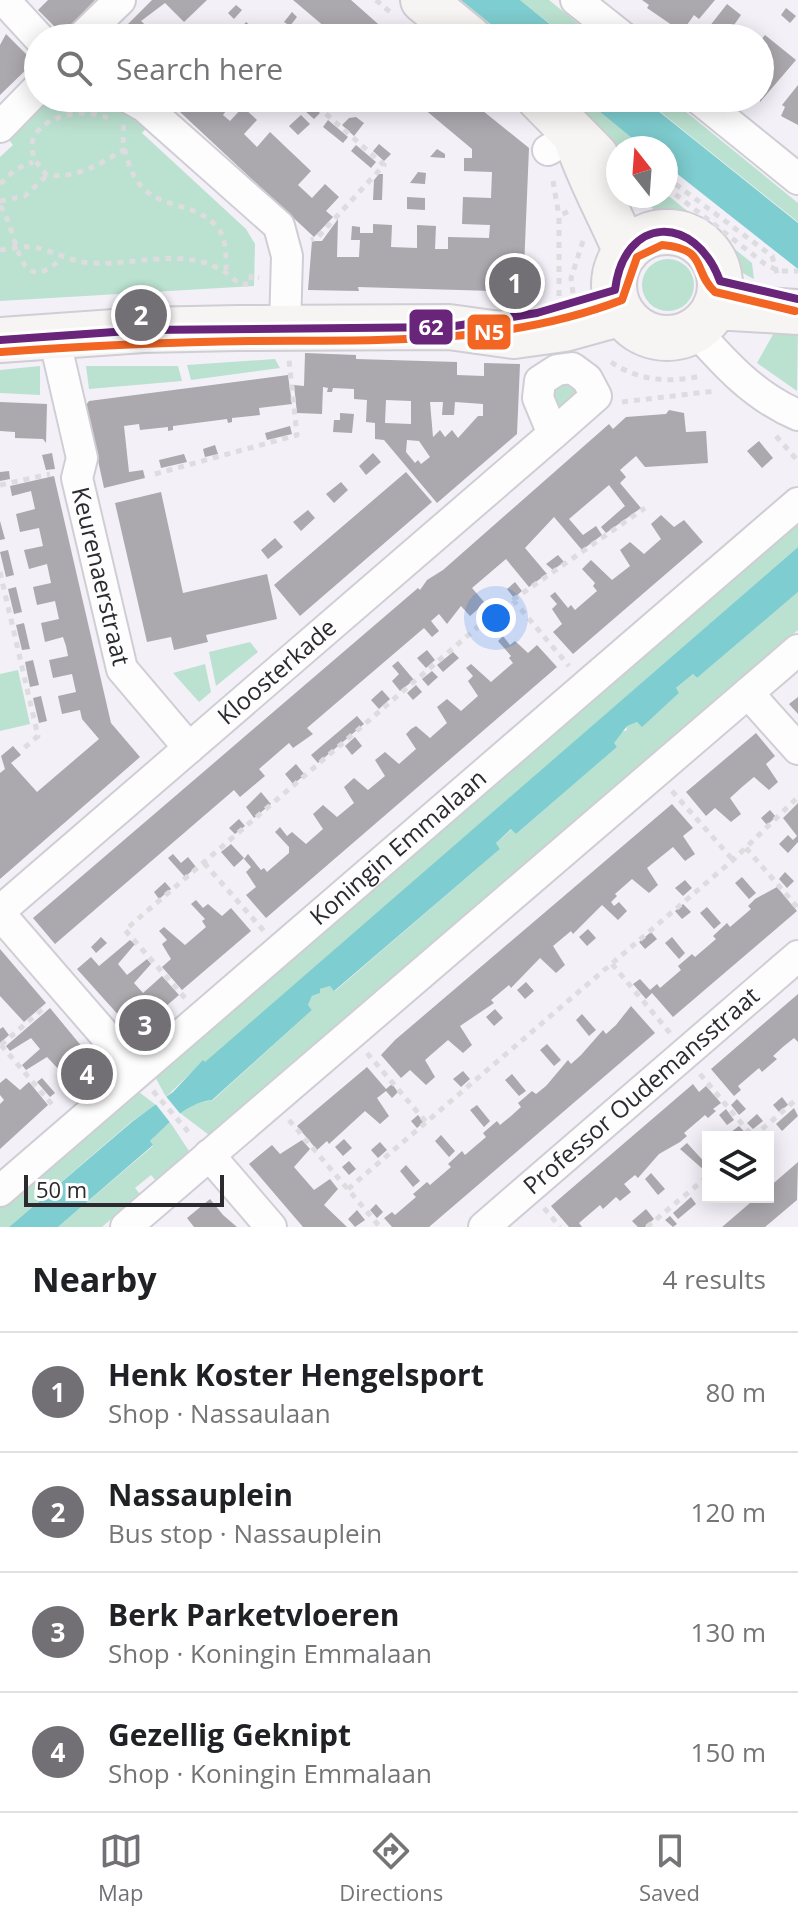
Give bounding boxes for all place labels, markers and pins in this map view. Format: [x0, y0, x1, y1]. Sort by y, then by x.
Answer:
pin: 1 [489, 253, 541, 313]
pin: 2 [115, 285, 167, 345]
pin: 3 [119, 995, 171, 1055]
pin: 4 [61, 1044, 113, 1104]

